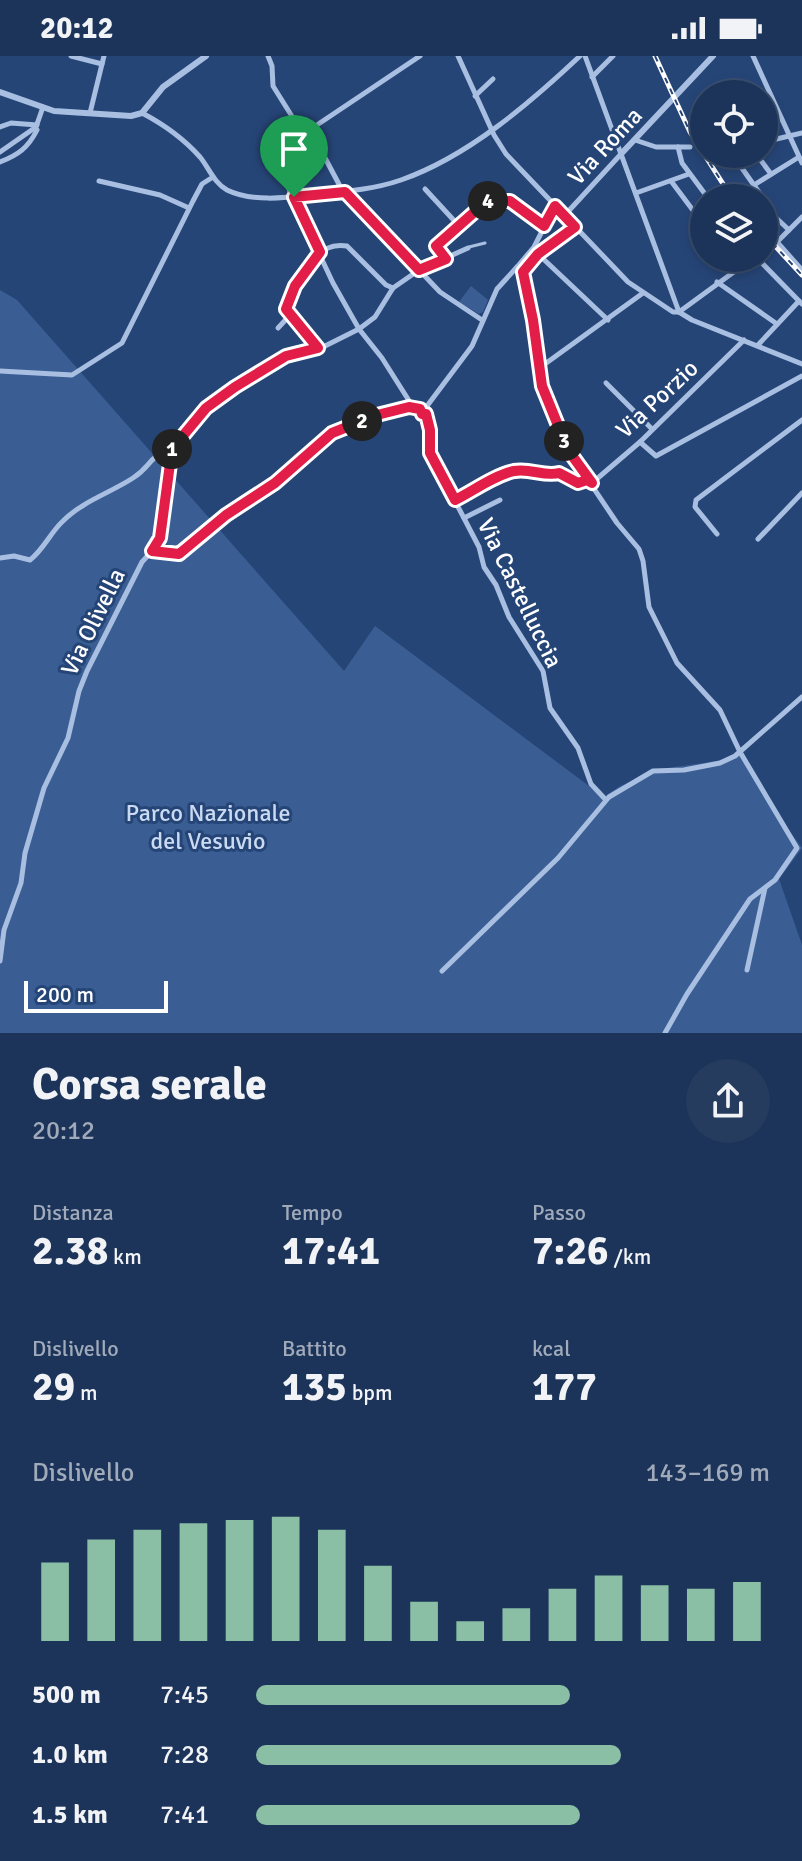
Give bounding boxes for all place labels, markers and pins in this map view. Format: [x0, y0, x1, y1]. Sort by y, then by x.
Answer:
pin [260, 115, 328, 197]
pin: 4 [468, 181, 508, 221]
pin: 2 [342, 401, 382, 441]
pin: 3 [544, 421, 584, 461]
pin: 1 [152, 429, 192, 469]

